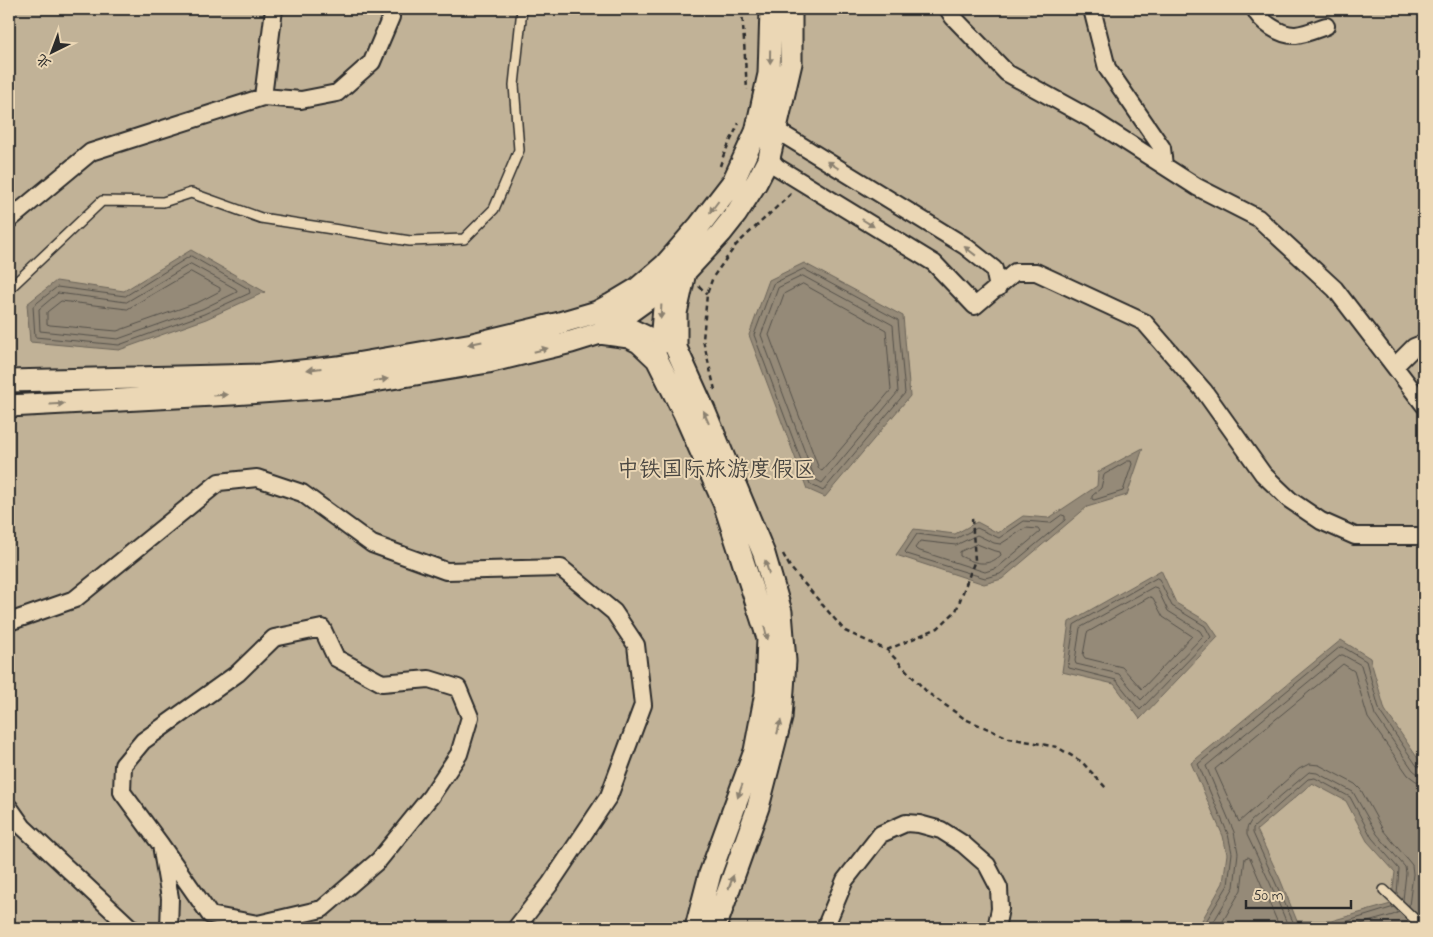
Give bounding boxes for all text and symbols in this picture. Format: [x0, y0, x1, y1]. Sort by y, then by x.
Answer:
north arrow [28, 28, 78, 78]
text: 北 [32, 48, 57, 73]
one-way arrow [765, 50, 773, 66]
one-way arrow [826, 160, 839, 169]
one-way arrow [709, 200, 719, 214]
one-way arrow [861, 218, 875, 227]
one-way arrow [964, 245, 977, 256]
one-way arrow [657, 304, 665, 320]
one-way arrow [467, 339, 482, 347]
one-way arrow [533, 346, 548, 354]
one-way arrow [306, 366, 322, 374]
one-way arrow [374, 376, 390, 384]
one-way arrow [212, 390, 228, 398]
one-way arrow [50, 399, 66, 407]
one-way arrow [702, 410, 710, 424]
park label: 中铁国际旅游度假区 [617, 455, 815, 487]
one-way arrow [763, 559, 771, 574]
one-way arrow [762, 625, 770, 640]
one-way arrow [775, 720, 783, 735]
one-way arrow [736, 784, 744, 799]
one-way arrow [728, 875, 735, 890]
scale bar [1246, 877, 1350, 909]
text: 50 m [1253, 885, 1284, 907]

